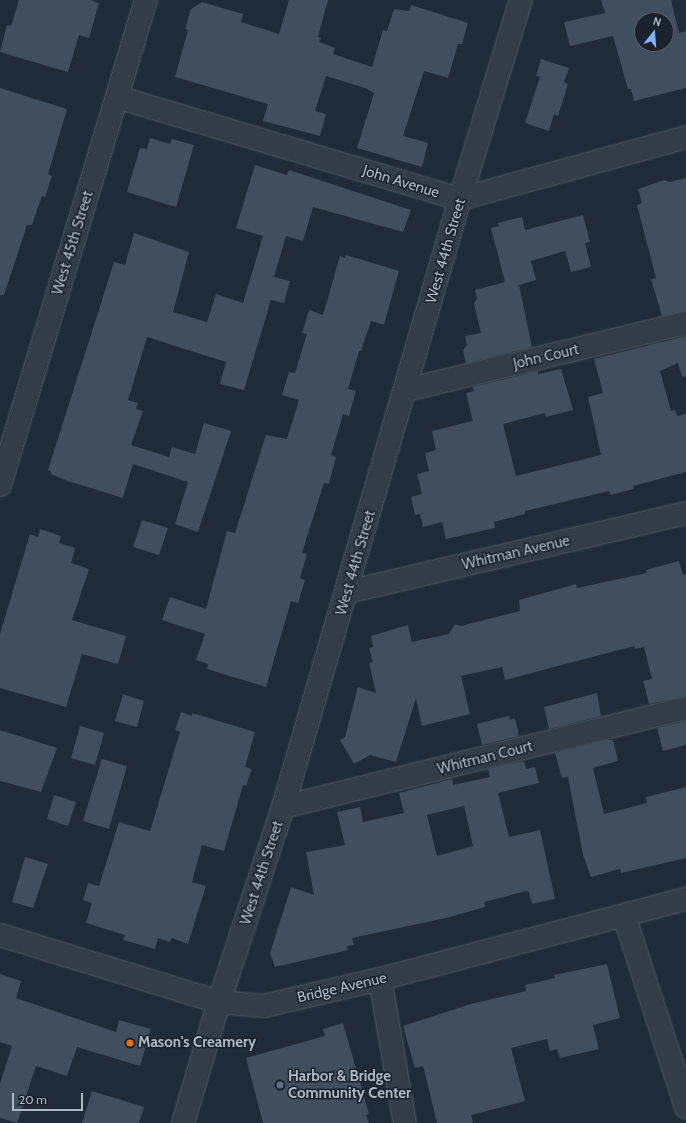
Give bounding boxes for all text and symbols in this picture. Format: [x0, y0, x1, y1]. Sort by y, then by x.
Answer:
north arrow [634, 12, 674, 52]
text: N [651, 14, 663, 29]
street label: John Avenue [360, 162, 442, 202]
street label: West 45th Street [49, 189, 97, 297]
street label: West 44th Street [422, 196, 470, 306]
street label: John Court [511, 341, 581, 373]
street label: West 44th Street [332, 508, 380, 618]
street label: Whitman Avenue [460, 532, 572, 574]
street label: Whitman Court [435, 737, 535, 779]
street label: West 44th Street [237, 819, 287, 927]
street label: Bridge Avenue [296, 969, 388, 1007]
place label: Mason's Creamery [138, 1034, 256, 1052]
marker: Mason's Creamery [125, 1038, 135, 1048]
place label: Harbor & Bridge Community Center [288, 1067, 411, 1102]
marker: Harbor & Bridge Community Center [275, 1080, 285, 1090]
scale bar [14, 1085, 85, 1111]
text: 20 m [19, 1092, 47, 1107]

